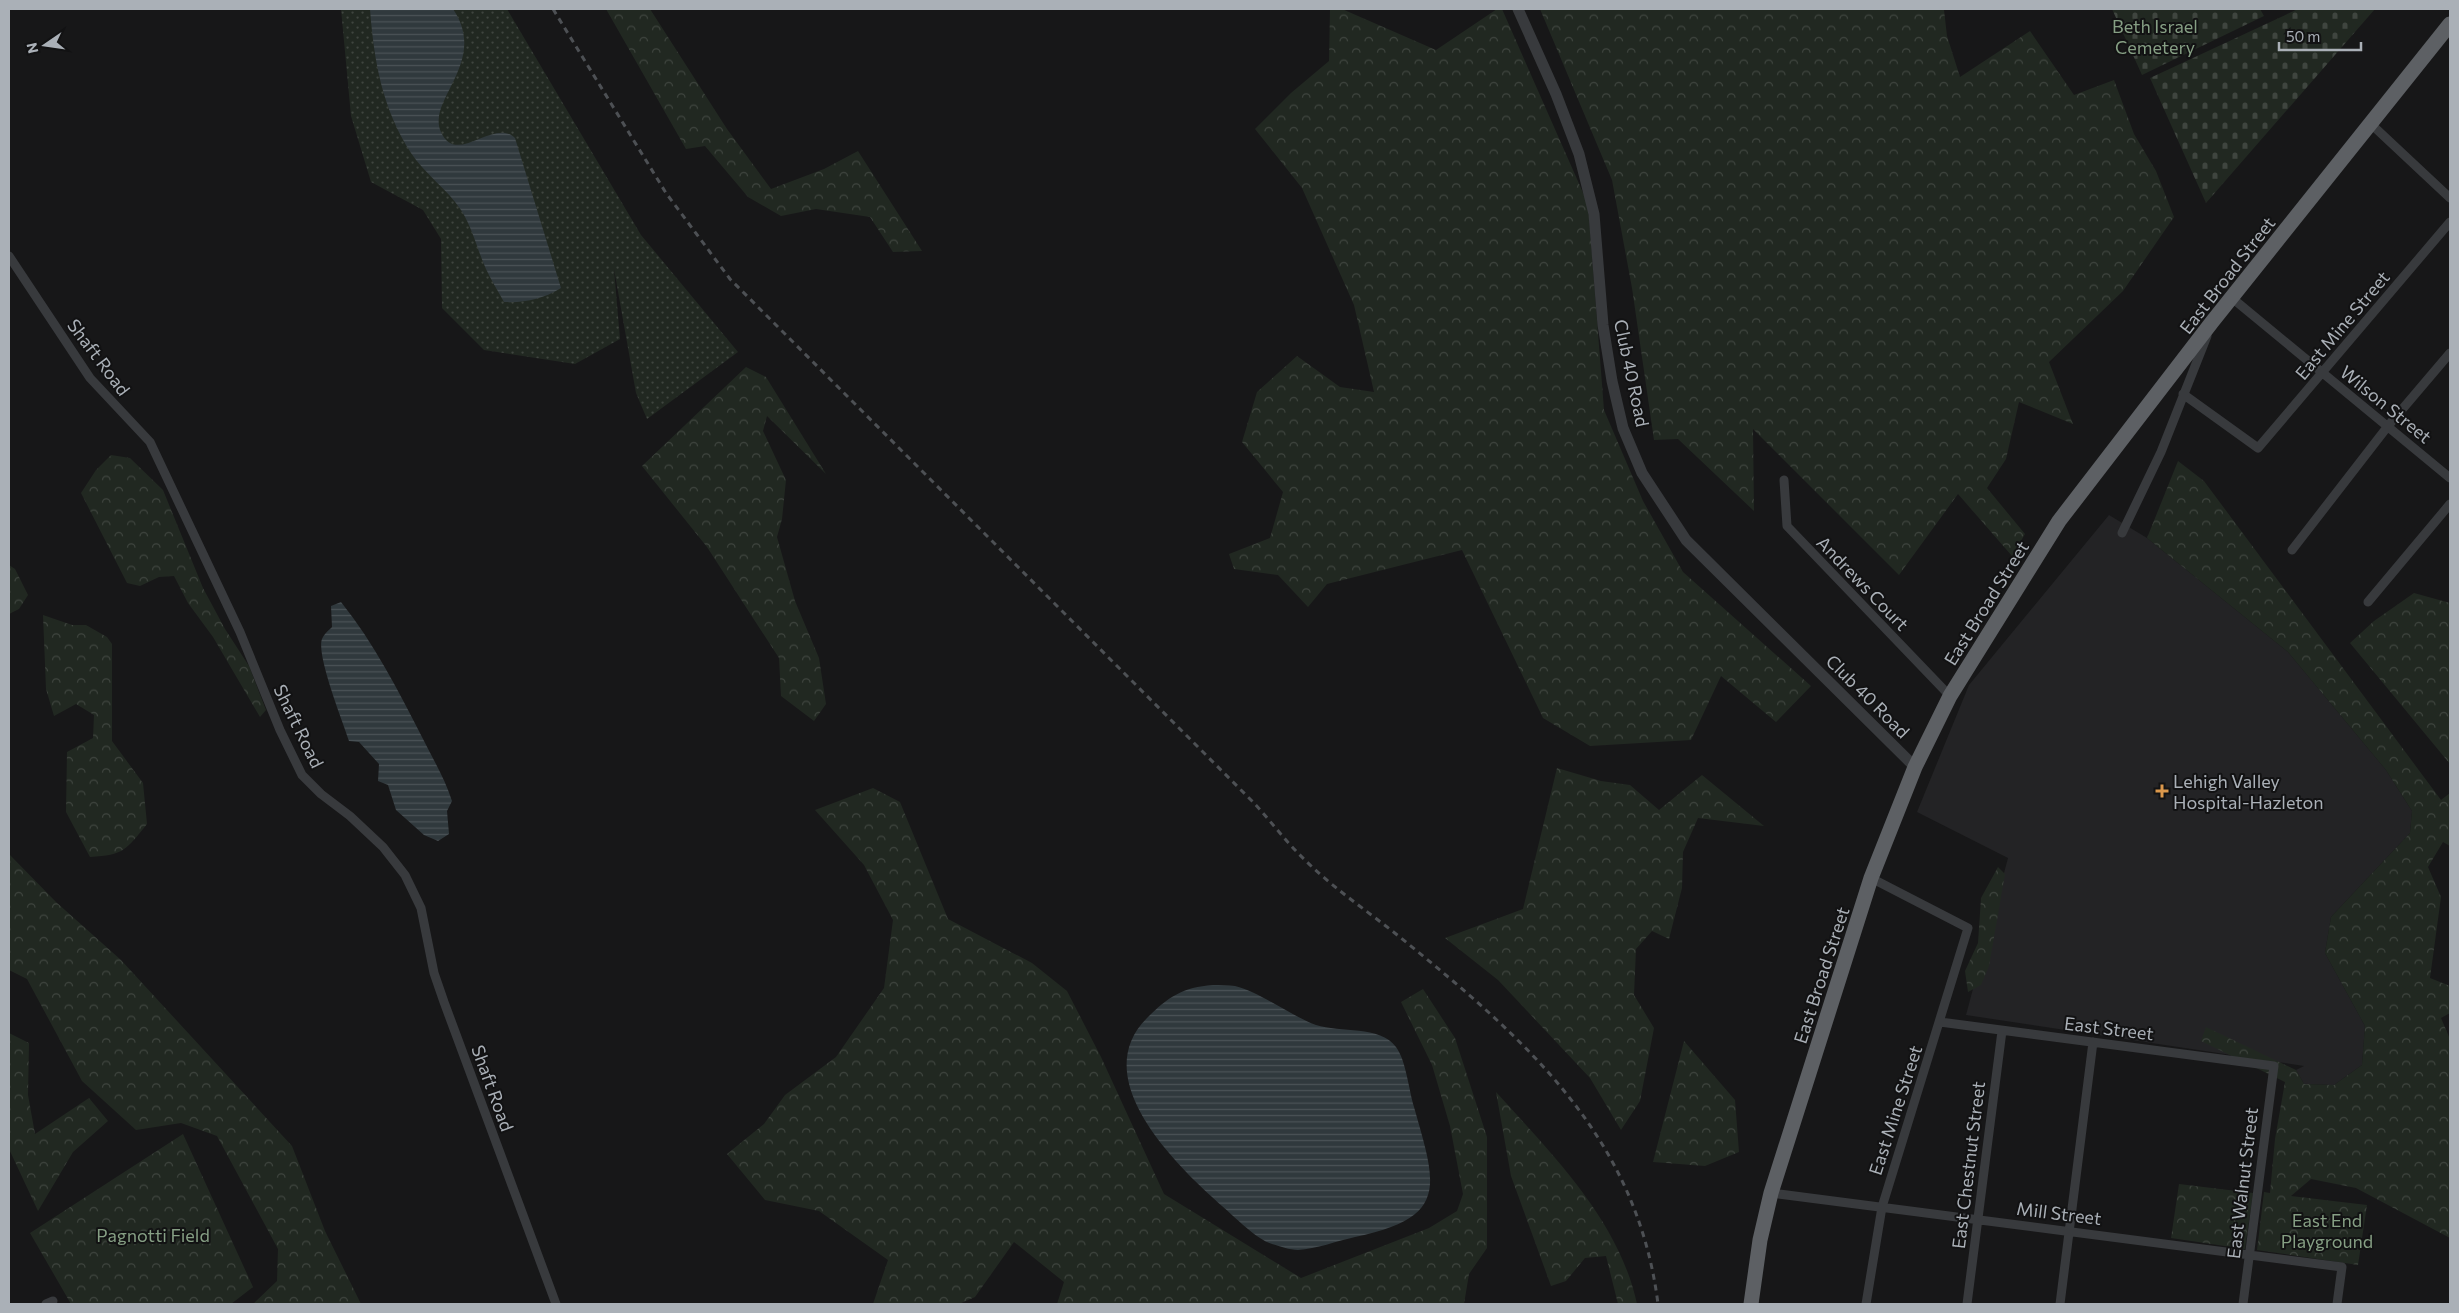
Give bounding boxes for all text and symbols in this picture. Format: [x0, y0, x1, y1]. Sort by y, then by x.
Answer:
park label: Beth Israel Cemetery [2112, 15, 2198, 58]
north arrow [20, 20, 70, 70]
scale bar [2279, 20, 2362, 52]
text: 50 m [2286, 27, 2320, 45]
text: N [22, 41, 41, 55]
street label: East Broad Street [2174, 212, 2280, 338]
street label: East Mine Street [2290, 266, 2394, 384]
street label: Shaft Road [63, 314, 135, 400]
street label: Club 40 Road [1610, 317, 1654, 429]
street label: Wilson Street [2336, 360, 2436, 448]
street label: Andrews Court [1812, 531, 1914, 635]
street label: East Broad Street [1939, 537, 2033, 669]
street label: Club 40 Road [1822, 650, 1914, 742]
street label: Shaft Road [269, 681, 329, 771]
place label: Lehigh Valley Hospital-Hazleton [2173, 770, 2324, 813]
marker: Lehigh Valley Hospital-Hazleton [2155, 784, 2169, 798]
street label: East Broad Street [1789, 904, 1853, 1046]
street label: East Street [2063, 1012, 2155, 1044]
street label: Shaft Road [467, 1042, 519, 1134]
street label: East Mine Street [1864, 1042, 1926, 1178]
street label: East Chestnut Street [1947, 1080, 1989, 1250]
street label: East Walnut Street [2222, 1106, 2262, 1260]
street label: Mill Street [2015, 1197, 2103, 1229]
park label: East End Playground [2281, 1209, 2373, 1252]
park label: Pagnotti Field [96, 1224, 210, 1246]

